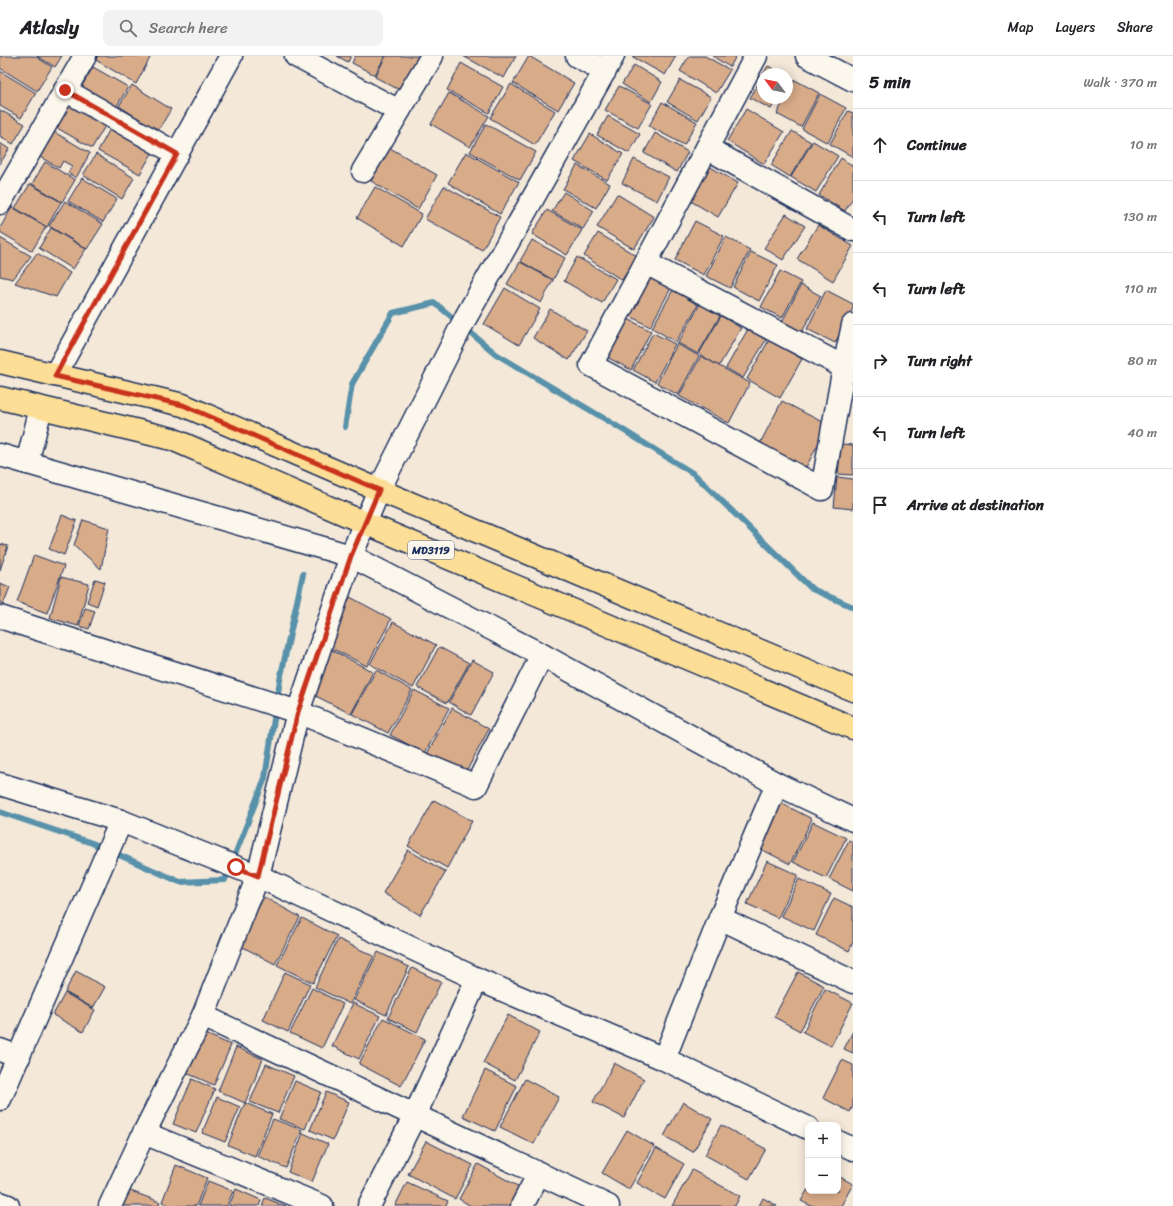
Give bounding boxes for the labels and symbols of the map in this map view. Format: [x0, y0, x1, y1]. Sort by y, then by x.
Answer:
north arrow [757, 68, 793, 104]
route end [56, 81, 74, 99]
road number: MD3119 [408, 541, 454, 559]
route start [227, 858, 245, 876]

